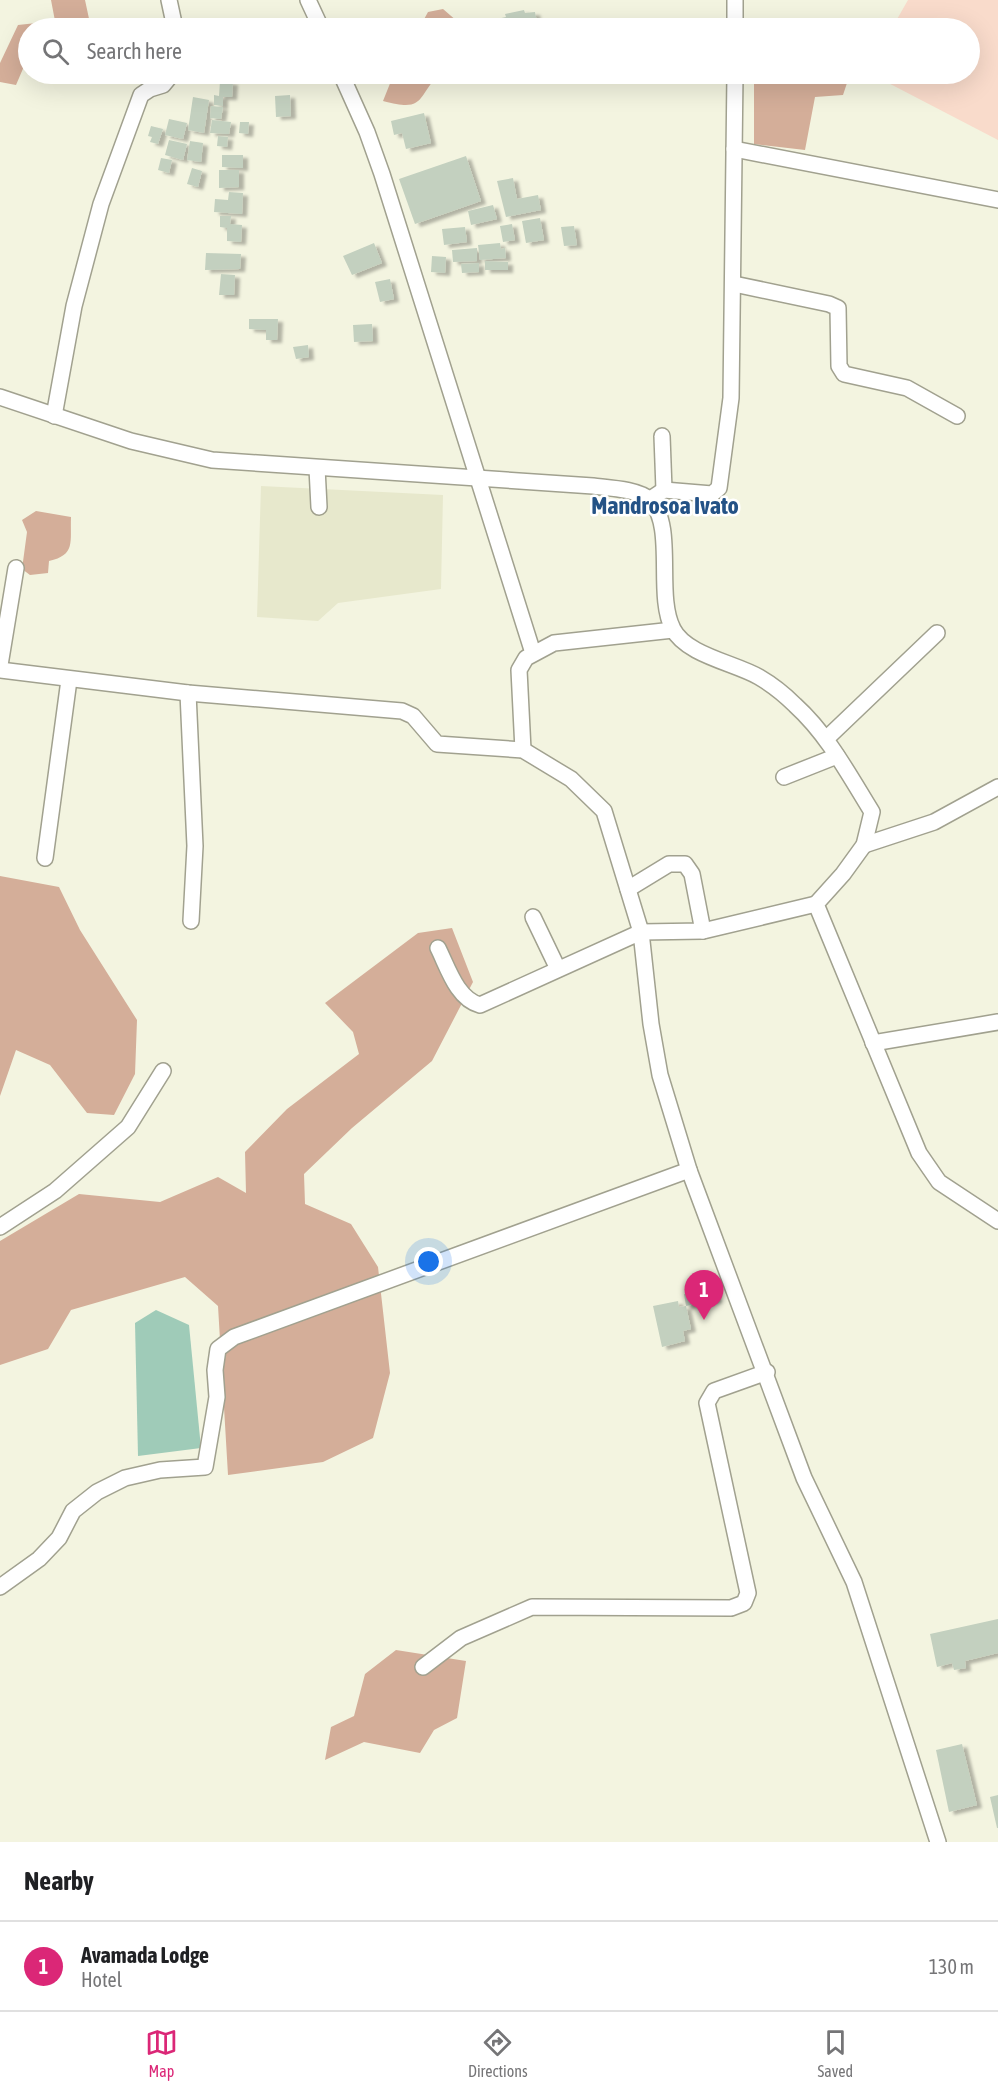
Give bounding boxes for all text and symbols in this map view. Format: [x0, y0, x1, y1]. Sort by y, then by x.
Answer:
search box [18, 18, 980, 84]
icon: search [39, 35, 72, 68]
text: Search here [87, 38, 182, 64]
district label: Mandrosoa Ivato [591, 492, 739, 519]
your location [414, 1247, 443, 1276]
pin: 1 [684, 1270, 724, 1320]
text: Nearby [24, 1866, 94, 1896]
text: Avamada Lodge [81, 1942, 209, 1968]
text: 1 [39, 1955, 48, 1978]
text: 130 m [929, 1955, 974, 1978]
text: Hotel [81, 1968, 122, 1991]
tab: Map [145, 2026, 178, 2080]
tab: Directions [468, 2026, 528, 2080]
tab: Saved [818, 2026, 853, 2080]

